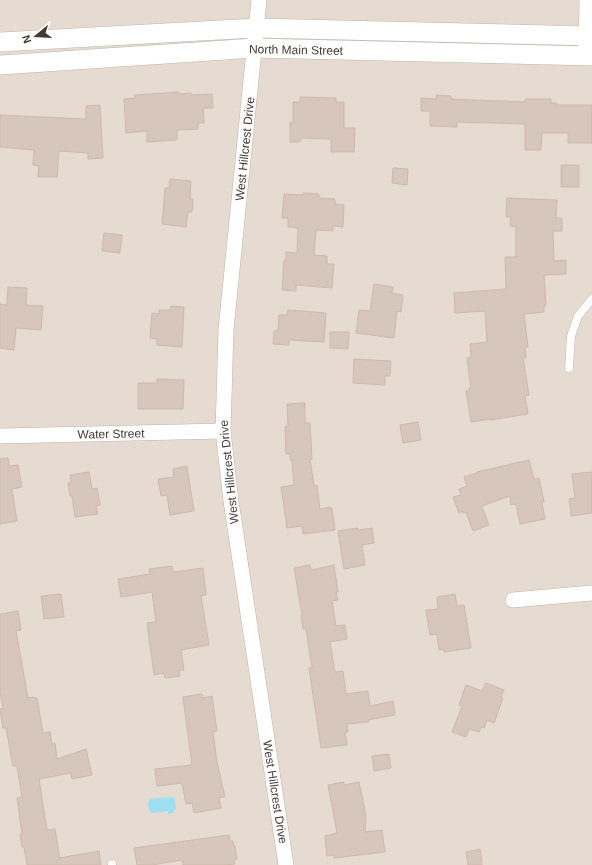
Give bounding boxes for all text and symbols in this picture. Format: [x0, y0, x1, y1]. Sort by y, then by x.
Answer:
north arrow [16, 16, 56, 56]
text: N [20, 33, 33, 45]
street label: North Main Street [249, 42, 344, 58]
street label: West Hillcrest Drive [233, 96, 257, 202]
street label: West Hillcrest Drive [217, 419, 241, 525]
street label: Water Street [77, 426, 145, 442]
street label: West Hillcrest Drive [260, 739, 290, 845]

